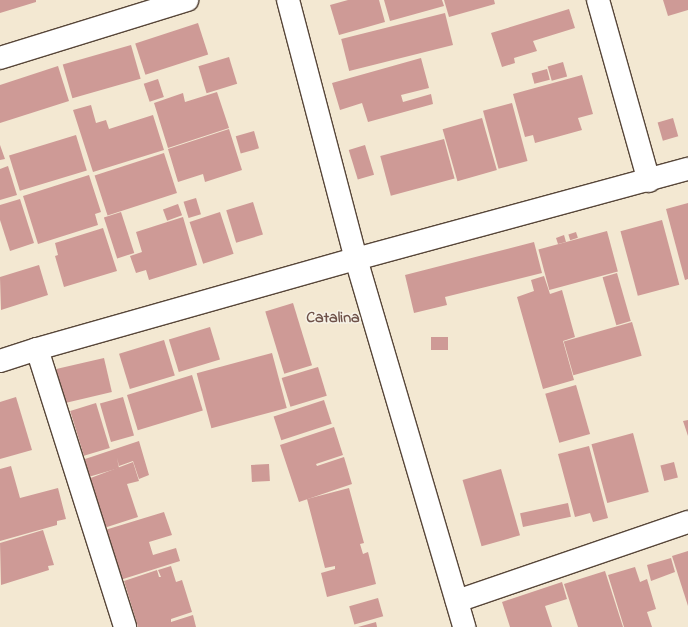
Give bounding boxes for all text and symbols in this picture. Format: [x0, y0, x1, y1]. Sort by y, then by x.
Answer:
district label: Catalina [306, 308, 360, 328]

